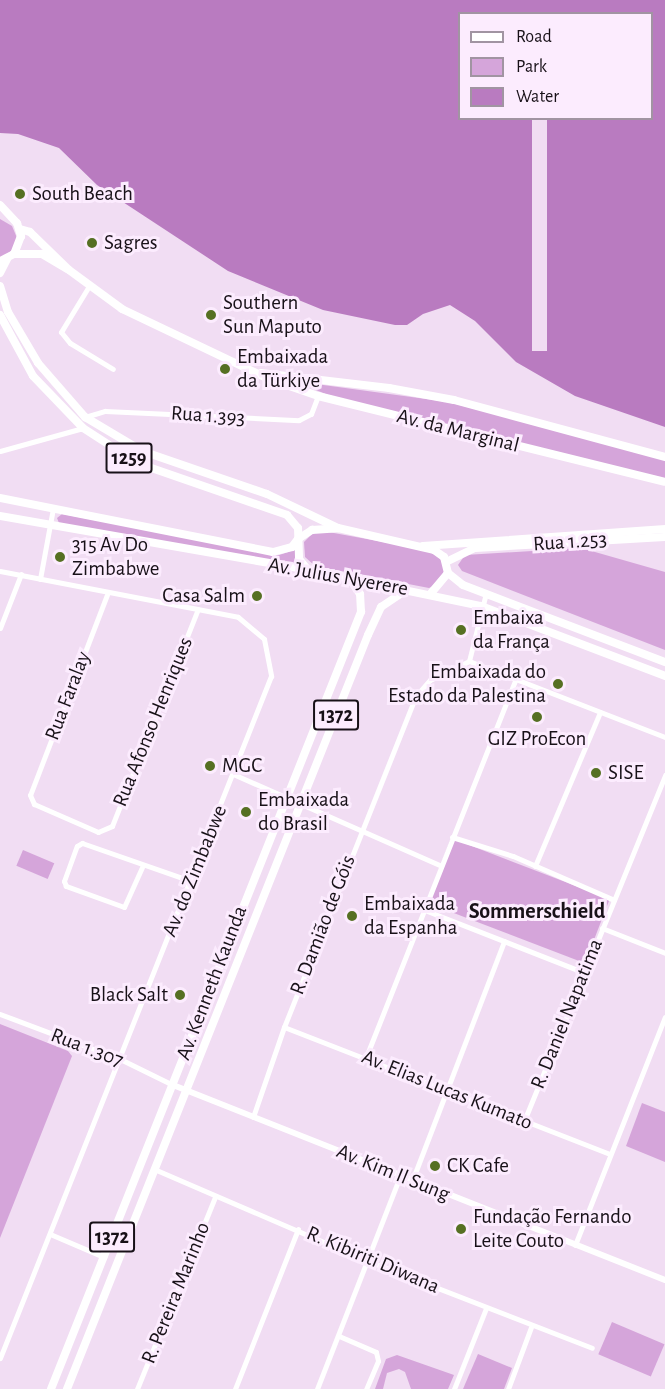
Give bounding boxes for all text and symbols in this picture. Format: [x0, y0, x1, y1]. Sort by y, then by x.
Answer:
legend [458, 12, 653, 120]
text: Road [516, 28, 552, 46]
text: Park [516, 58, 547, 76]
text: Water [516, 88, 559, 106]
place label: South Beach [32, 181, 133, 207]
marker: South Beach [13, 187, 27, 201]
place label: Sagres [104, 230, 158, 256]
marker: Sagres [85, 236, 99, 250]
place label: Southern Sun Maputo [223, 290, 322, 340]
marker: Southern Sun Maputo [204, 308, 218, 322]
place label: Embaixada da Türkiye [237, 344, 328, 394]
marker: Embaixada da Türkiye [218, 362, 232, 376]
street label: Rua 1.393 [170, 401, 246, 431]
street label: Av. da Marginal [394, 404, 522, 458]
road number: 1259 [105, 441, 153, 475]
street label: Rua 1.253 [532, 527, 608, 557]
place label: 315 Av Do Zimbabwe [72, 532, 160, 582]
marker: 315 Av Do Zimbabwe [53, 550, 67, 564]
street label: Av. Julius Nyerere [266, 552, 410, 602]
place label: Casa Salm [162, 583, 245, 609]
marker: Casa Salm [250, 589, 264, 603]
place label: Embaixa da França [473, 605, 550, 655]
marker: Embaixa da França [454, 623, 468, 637]
street label: Rua Afonso Henriques [107, 634, 199, 810]
street label: Rua Faralay [40, 648, 96, 744]
place label: Embaixada do Estado da Palestina [388, 659, 546, 709]
marker: Embaixada do Estado da Palestina [551, 677, 565, 691]
road number: 1372 [312, 698, 360, 732]
marker: GIZ ProEcon [530, 710, 544, 724]
place label: GIZ ProEcon [488, 726, 586, 752]
place label: MGC [222, 753, 262, 779]
marker: MGC [203, 759, 217, 773]
place label: SISE [608, 760, 644, 786]
marker: SISE [589, 766, 603, 780]
place label: Embaixada do Brasil [258, 787, 349, 837]
street label: Av. do Zimbabwe [157, 802, 233, 940]
marker: Embaixada do Brasil [239, 805, 253, 819]
street label: R. Damião de Góis [285, 852, 361, 998]
place label: Embaixada da Espanha [364, 891, 458, 941]
district label: Sommerschield [469, 899, 605, 925]
street label: Av. Kenneth Kaunda [171, 902, 253, 1064]
marker: Embaixada da Espanha [345, 909, 359, 923]
street label: R. Daniel Napatima [525, 935, 609, 1093]
place label: Black Salt [90, 982, 168, 1008]
marker: Black Salt [173, 988, 187, 1002]
street label: Rua 1.307 [47, 1023, 127, 1073]
street label: Av. Elias Lucas Kumato [358, 1044, 536, 1136]
street label: Av. Kim Il Sung [333, 1139, 453, 1207]
place label: CK Cafe [447, 1153, 509, 1179]
marker: CK Cafe [428, 1159, 442, 1173]
place label: Fundação Fernando Leite Couto [473, 1204, 632, 1254]
street label: R. Pereira Marinho [136, 1218, 216, 1368]
road number: 1372 [88, 1220, 136, 1254]
street label: R. Kibiriti Diwana [303, 1221, 443, 1299]
marker: Fundação Fernando Leite Couto [454, 1222, 468, 1236]

